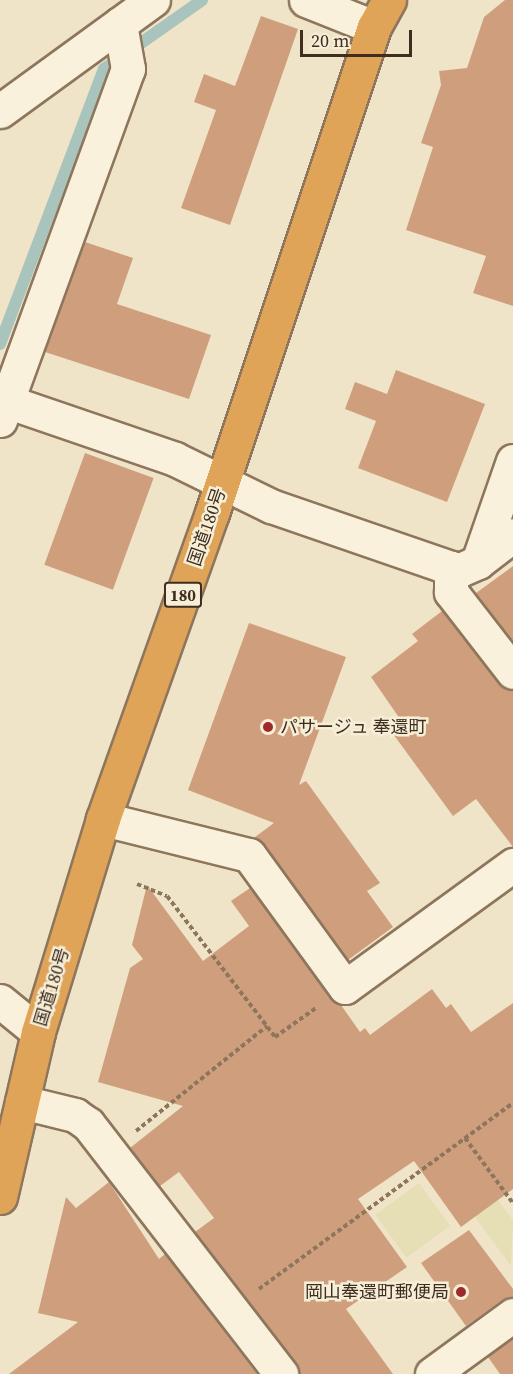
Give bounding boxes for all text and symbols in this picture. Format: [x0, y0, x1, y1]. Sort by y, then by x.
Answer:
scale bar [303, 18, 416, 56]
text: 20 m [311, 28, 349, 53]
street label: 国道180号 [184, 485, 230, 569]
road number: 180 [164, 582, 202, 608]
place label: パサージュ 奉還町 [280, 716, 428, 738]
marker: パサージュ 奉還町 [261, 720, 275, 734]
street label: 国道180号 [30, 945, 74, 1029]
place label: 岡山奉還町郵便局 [305, 1281, 449, 1303]
marker: 岡山奉還町郵便局 [454, 1285, 468, 1299]

